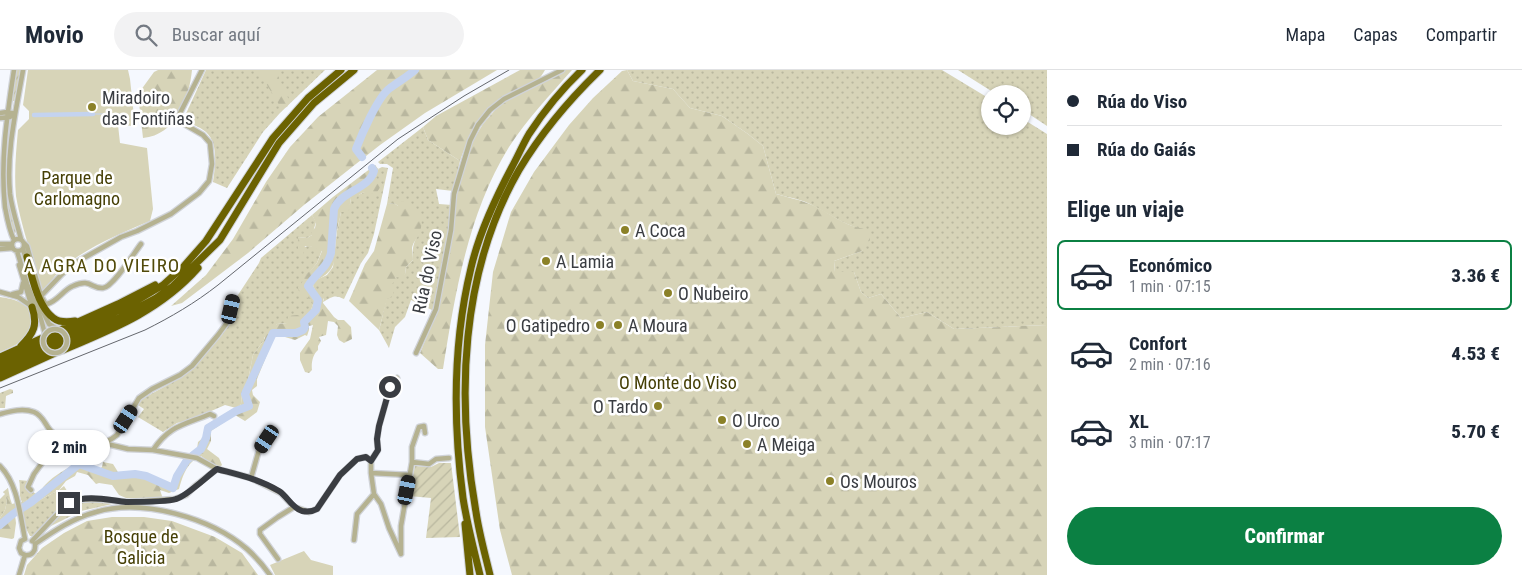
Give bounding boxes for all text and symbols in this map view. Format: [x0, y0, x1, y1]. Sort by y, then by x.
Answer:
search box [114, 12, 464, 57]
text: Movio [25, 21, 84, 49]
icon: search [132, 21, 160, 49]
text: Buscar aquí [172, 23, 260, 46]
text: Mapa [1286, 24, 1325, 45]
text: Capas [1353, 24, 1398, 45]
text: Compartir [1426, 24, 1497, 45]
map controls [981, 85, 1031, 135]
button: locate [981, 85, 1031, 135]
place label: Miradoiro das Fontiñas [102, 87, 193, 129]
text: Rúa do Viso [1097, 90, 1187, 113]
marker: Miradoiro das Fontiñas [86, 101, 98, 113]
text: Rúa do Gaiás [1097, 138, 1196, 161]
park label: Parque de Carlomagno [34, 167, 120, 209]
text: Elige un viaje [1067, 197, 1184, 222]
place label: A Coca [635, 220, 686, 241]
marker: A Coca [619, 224, 631, 236]
street label: Rúa do Viso [408, 228, 446, 316]
place label: A Lamia [556, 251, 614, 272]
icon: car [1069, 253, 1114, 298]
district label: A AGRA DO VIEIRO [24, 254, 180, 277]
text: Económico [1129, 254, 1212, 277]
marker: A Lamia [540, 255, 552, 267]
text: 3.36 € [1451, 264, 1500, 287]
text: 1 min · 07:15 [1129, 277, 1211, 296]
place label: O Nubeiro [678, 283, 749, 304]
marker: O Nubeiro [662, 287, 674, 299]
car [220, 293, 241, 325]
place label: O Gatipedro [506, 315, 590, 336]
place label: A Moura [628, 315, 688, 336]
marker: O Gatipedro [594, 319, 606, 331]
marker: A Moura [612, 319, 624, 331]
icon: car [1069, 331, 1114, 376]
text: Confort [1129, 332, 1187, 355]
text: 4.53 € [1451, 342, 1500, 365]
text: 2 min · 07:16 [1129, 355, 1211, 374]
park label: O Monte do Viso [619, 372, 737, 393]
route start [379, 376, 401, 398]
place label: O Tardo [593, 396, 648, 417]
marker: O Tardo [652, 400, 664, 412]
car [111, 402, 140, 436]
icon: car [1069, 409, 1114, 454]
place label: O Urco [732, 410, 780, 431]
text: XL [1129, 410, 1149, 433]
marker: O Urco [716, 414, 728, 426]
text: 5.70 € [1451, 420, 1500, 443]
car [252, 422, 281, 456]
callout: 2 min [28, 430, 110, 466]
text: 3 min · 07:17 [1129, 433, 1211, 452]
place label: A Meiga [757, 434, 815, 455]
text: 2 min [51, 438, 87, 457]
marker: A Meiga [741, 438, 753, 450]
place label: Os Mouros [840, 471, 917, 492]
car [396, 474, 417, 506]
marker: Os Mouros [824, 475, 836, 487]
route end [58, 492, 80, 514]
button: Confirmar [1067, 507, 1502, 565]
park label: Bosque de Galicia [104, 526, 178, 568]

